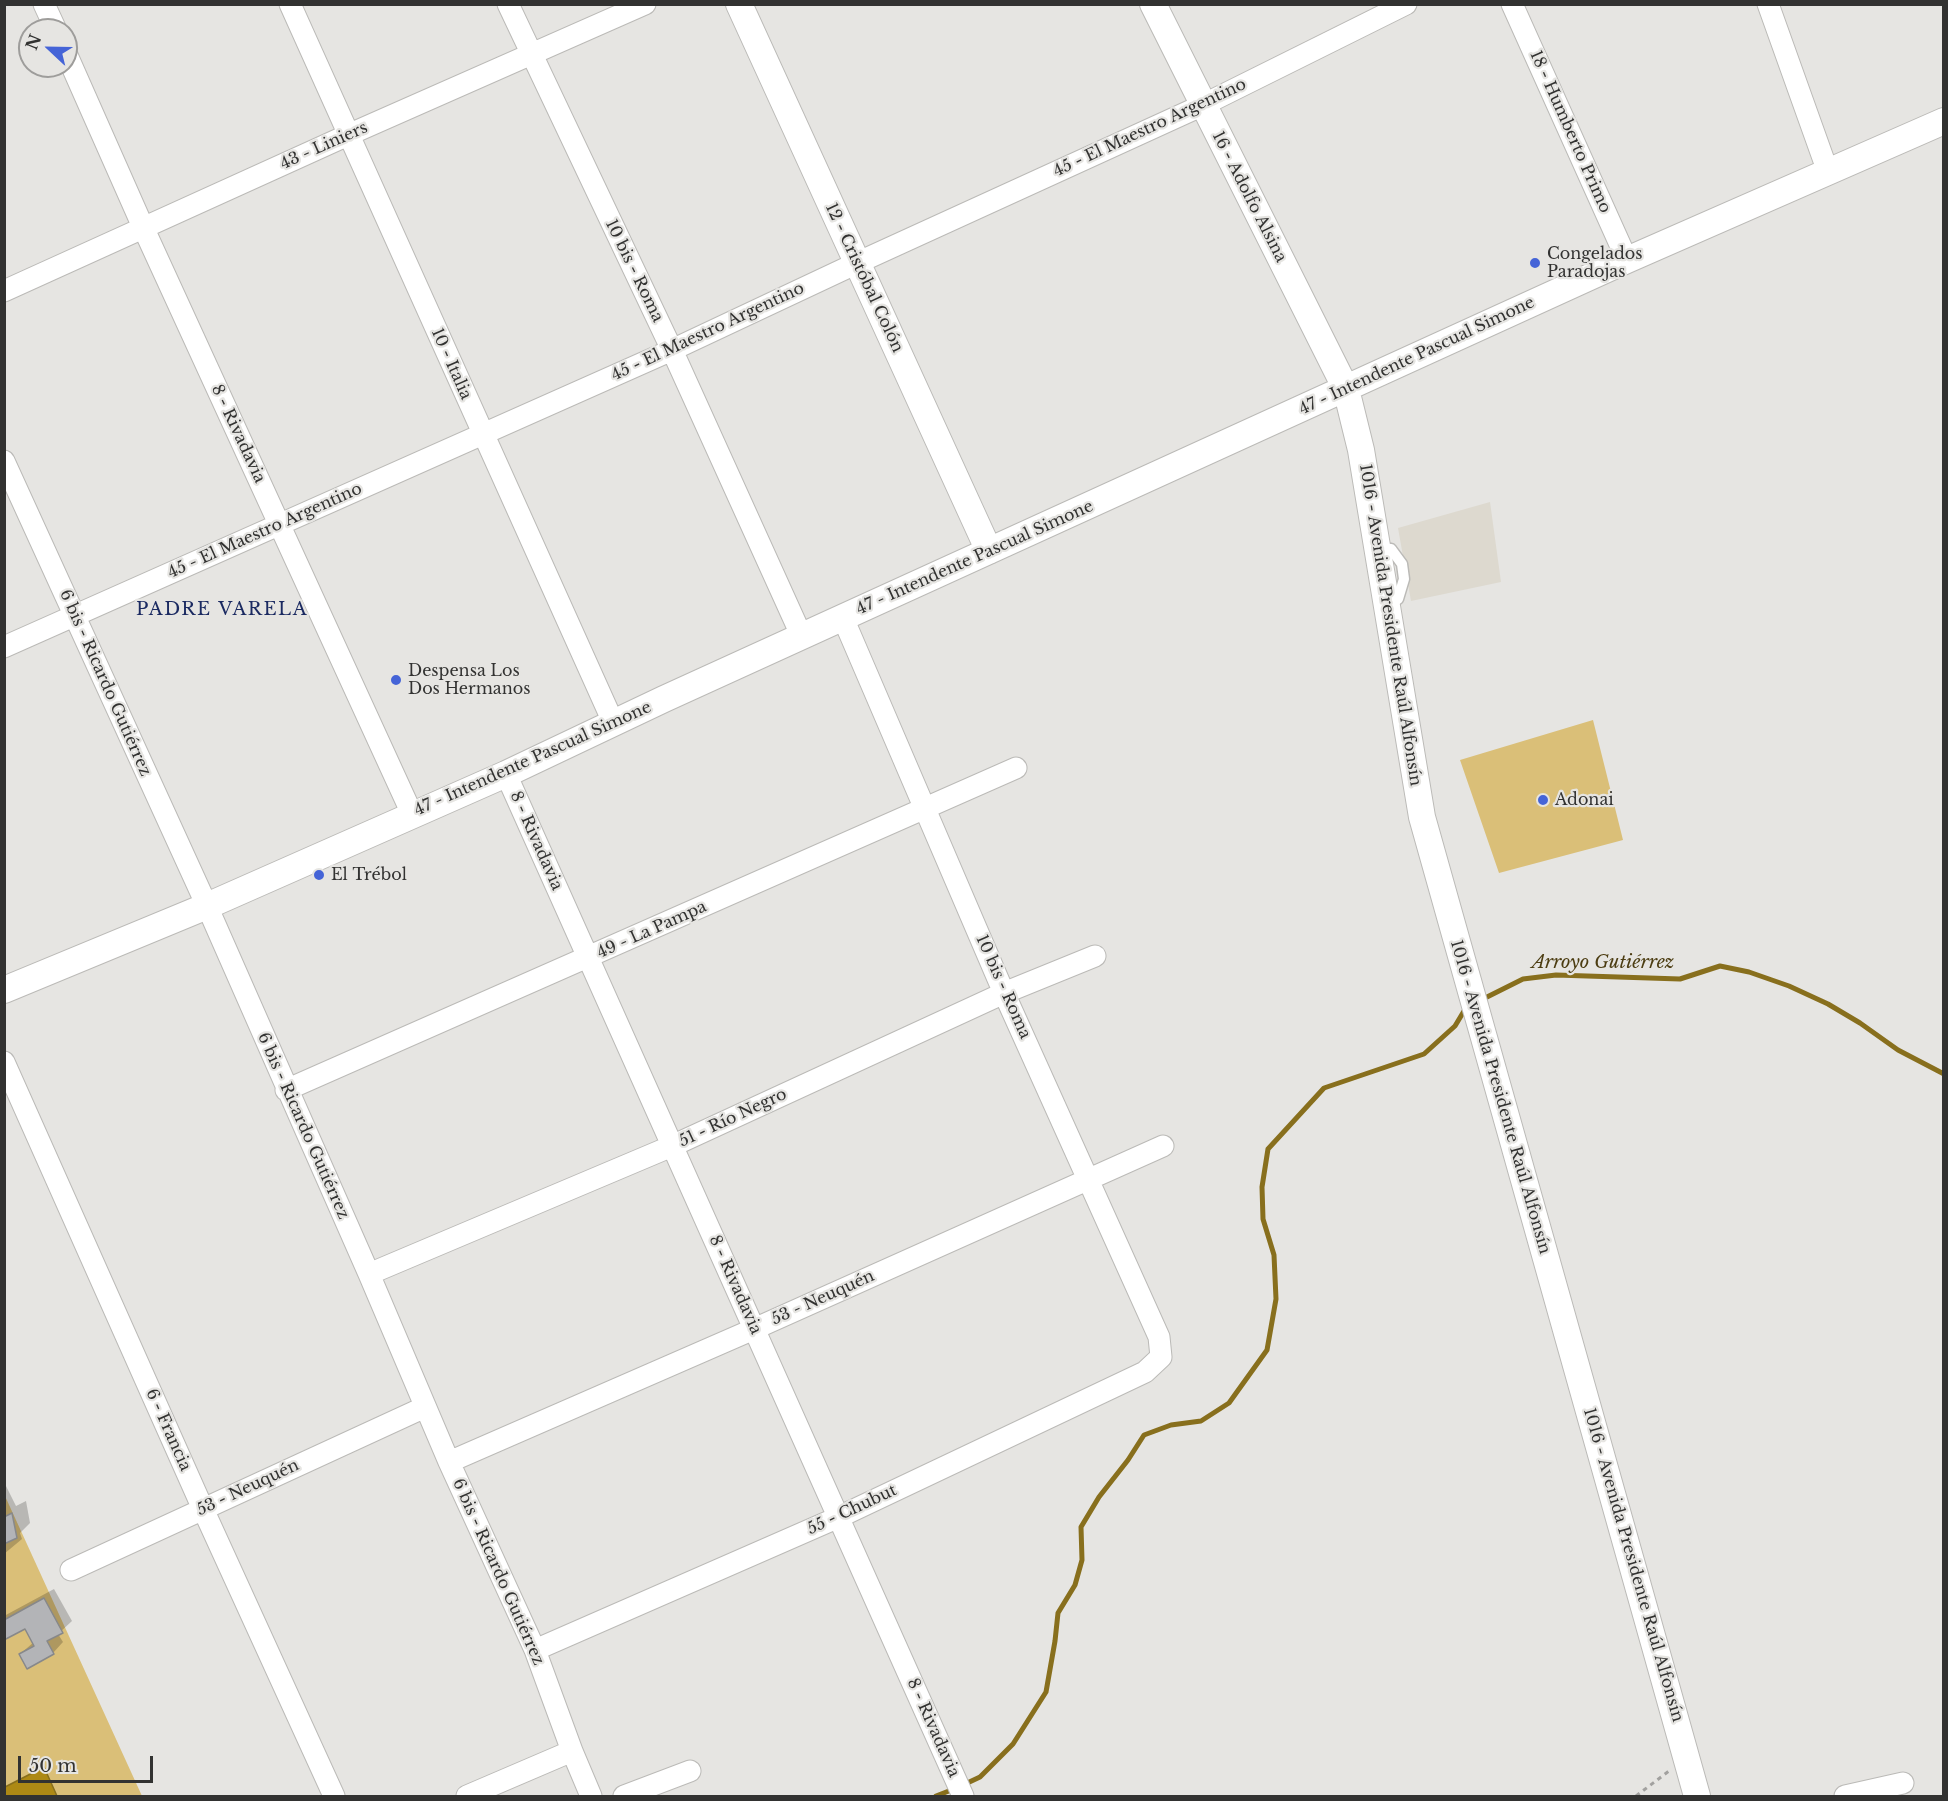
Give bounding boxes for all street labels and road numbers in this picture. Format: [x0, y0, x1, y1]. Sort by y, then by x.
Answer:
street label: 18 - Humberto Primo [1525, 48, 1615, 216]
street label: 45 - El Maestro Argentino [1051, 75, 1249, 181]
street label: 43 - Liniers [277, 118, 371, 174]
street label: 16 - Adolfo Alsina [1208, 128, 1290, 266]
street label: 12 - Cristóbal Colón [821, 200, 907, 356]
street label: 10 bis - Roma [601, 217, 667, 325]
street label: 45 - El Maestro Argentino [609, 279, 807, 385]
street label: 47 - Intendente Pascual Simone [1296, 293, 1538, 419]
street label: 10 - Italia [427, 325, 475, 403]
street label: 8 - Rivadavia [207, 382, 269, 486]
street label: 1016 - Avenida Presidente Raúl Alfonsín [1355, 463, 1425, 787]
street label: 45 - El Maestro Argentino [165, 479, 365, 583]
street label: 47 - Intendente Pascual Simone [854, 497, 1096, 619]
street label: 6 bis - Ricardo Gutiérrez [55, 587, 155, 779]
street label: 47 - Intendente Pascual Simone [412, 698, 654, 820]
street label: 8 - Rivadavia [506, 789, 566, 893]
street label: 49 - La Pampa [594, 897, 710, 963]
street label: 10 bis - Roma [971, 932, 1035, 1042]
street label: 1016 - Avenida Presidente Raúl Alfonsín [1446, 938, 1554, 1256]
street label: 6 bis - Ricardo Gutiérrez [253, 1030, 353, 1222]
street label: 51 - Río Negro [676, 1085, 790, 1151]
street label: 8 - Rivadavia [705, 1233, 765, 1337]
street label: 53 - Neuquén [769, 1267, 877, 1329]
street label: 6 - Francia [141, 1386, 195, 1474]
street label: 1016 - Avenida Presidente Raúl Alfonsín [1579, 1406, 1687, 1724]
street label: 53 - Neuquén [194, 1456, 302, 1520]
street label: 6 bis - Ricardo Gutiérrez [448, 1476, 548, 1668]
street label: 55 - Chubut [804, 1481, 900, 1539]
street label: 8 - Rivadavia [903, 1676, 963, 1780]

